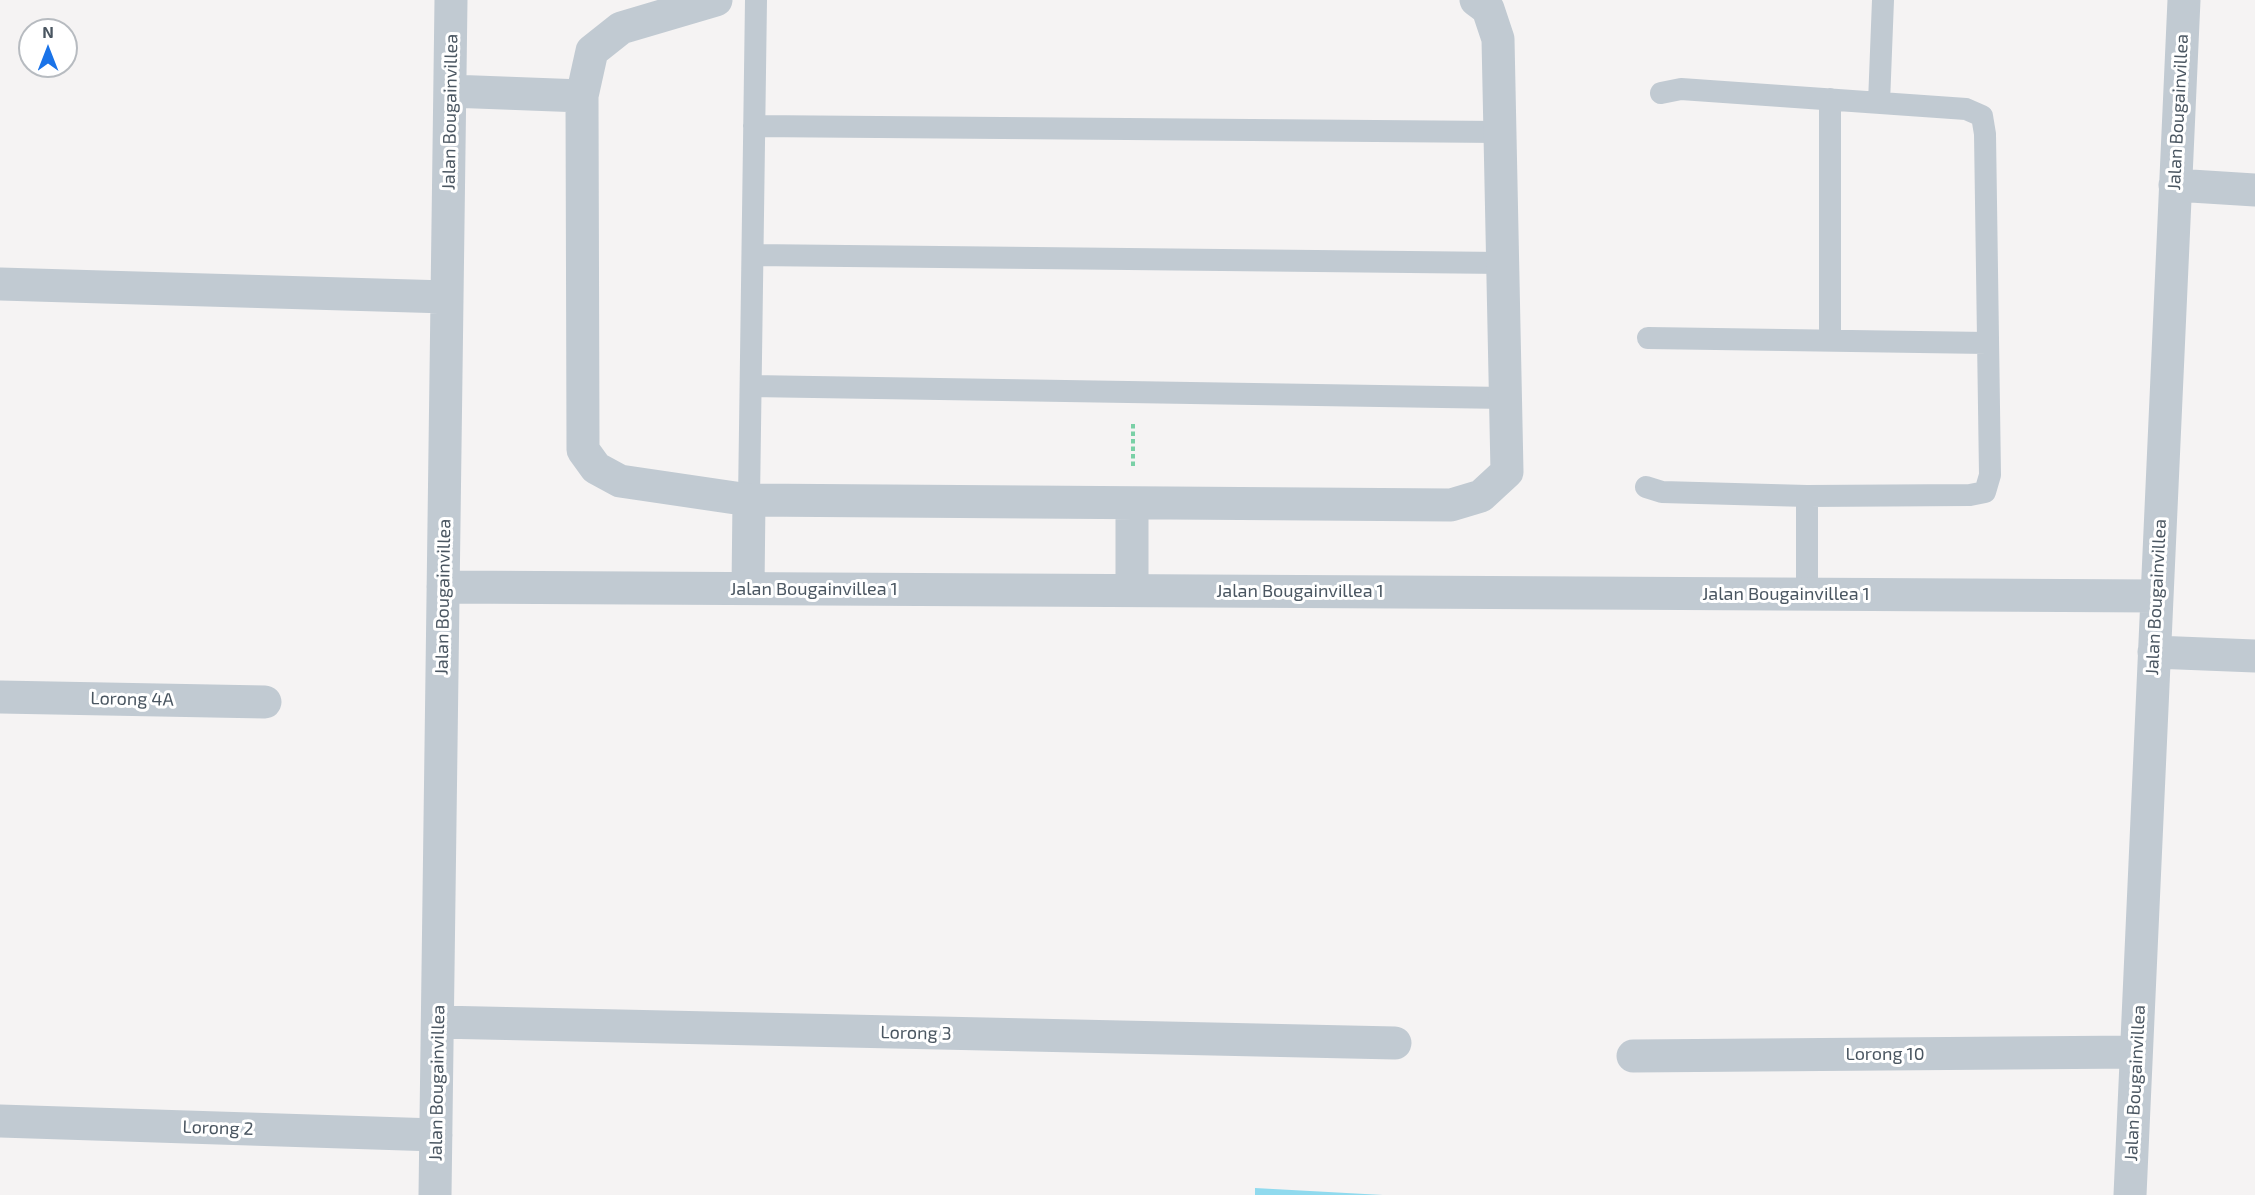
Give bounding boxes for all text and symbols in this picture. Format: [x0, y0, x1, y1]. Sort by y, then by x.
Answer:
north arrow [18, 18, 78, 78]
text: N [42, 22, 54, 41]
street label: Jalan Bougainvillea [2163, 33, 2193, 191]
street label: Jalan Bougainvillea [438, 34, 462, 190]
street label: Jalan Bougainvillea [2141, 518, 2171, 676]
street label: Jalan Bougainvillea [431, 519, 455, 675]
street label: Jalan Bougainvillea 1 [730, 578, 898, 600]
street label: Jalan Bougainvillea 1 [1216, 580, 1384, 602]
street label: Jalan Bougainvillea 1 [1702, 583, 1870, 605]
street label: Lorong 4A [90, 687, 174, 711]
street label: Jalan Bougainvillea [2120, 1004, 2150, 1162]
street label: Jalan Bougainvillea [425, 1005, 449, 1161]
street label: Lorong 3 [880, 1022, 952, 1044]
street label: Lorong 10 [1845, 1043, 1925, 1065]
street label: Lorong 2 [182, 1116, 254, 1140]

